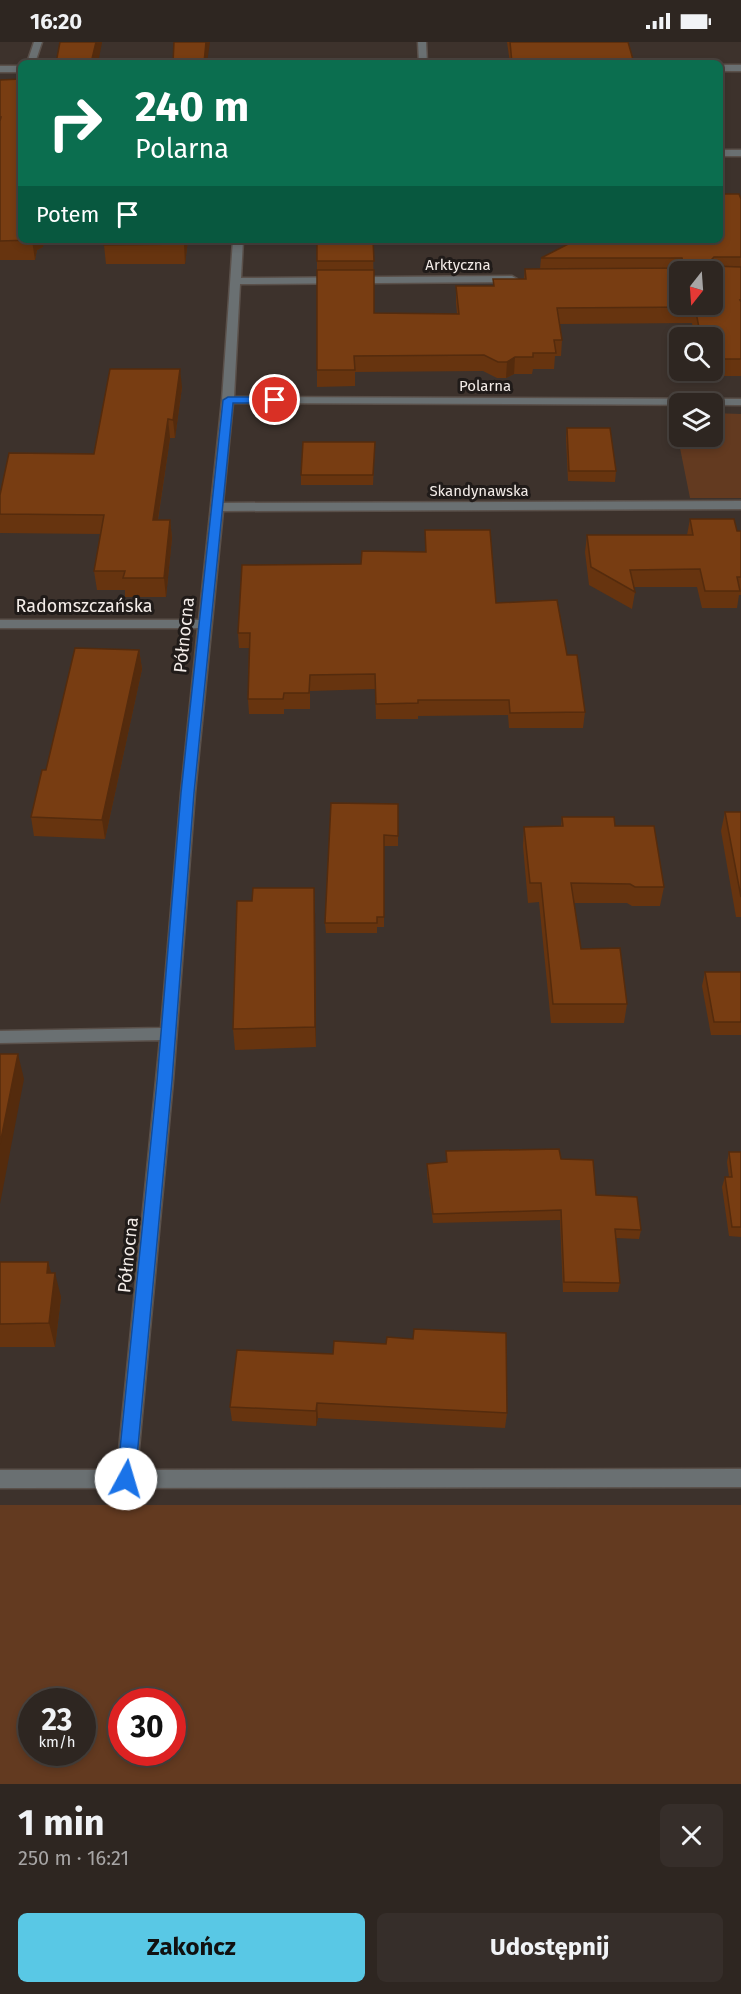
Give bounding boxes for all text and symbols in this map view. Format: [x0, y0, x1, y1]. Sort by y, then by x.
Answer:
text: 16:20 [30, 8, 82, 35]
text: 240 m [135, 82, 249, 132]
icon: right [36, 84, 114, 162]
text: Polarna [135, 133, 229, 165]
icon: arrive [111, 198, 144, 231]
text: Potem [36, 201, 99, 228]
street label: Arktyczna [425, 256, 491, 274]
north arrow [669, 261, 723, 315]
map controls [669, 261, 723, 447]
button: search [669, 327, 723, 381]
pin [249, 374, 300, 425]
street label: Polarna [459, 377, 511, 395]
icon: arrive [258, 383, 291, 416]
button: layers [669, 393, 723, 447]
street label: Skandynawska [429, 482, 529, 500]
street label: Radomszczańska [15, 595, 153, 617]
street label: Północna [169, 596, 199, 674]
street label: Północna [113, 1216, 143, 1294]
position arrow [94, 1447, 158, 1511]
speed limit sign: 30 [108, 1688, 186, 1766]
text: 23 [42, 1702, 72, 1738]
text: km/h [38, 1733, 76, 1751]
text: 1 min [18, 1801, 105, 1845]
button: close [660, 1804, 723, 1867]
text: 250 m · 16:21 [18, 1846, 129, 1870]
button: Zakończ [18, 1913, 365, 1982]
button: Udostępnij [377, 1913, 723, 1982]

